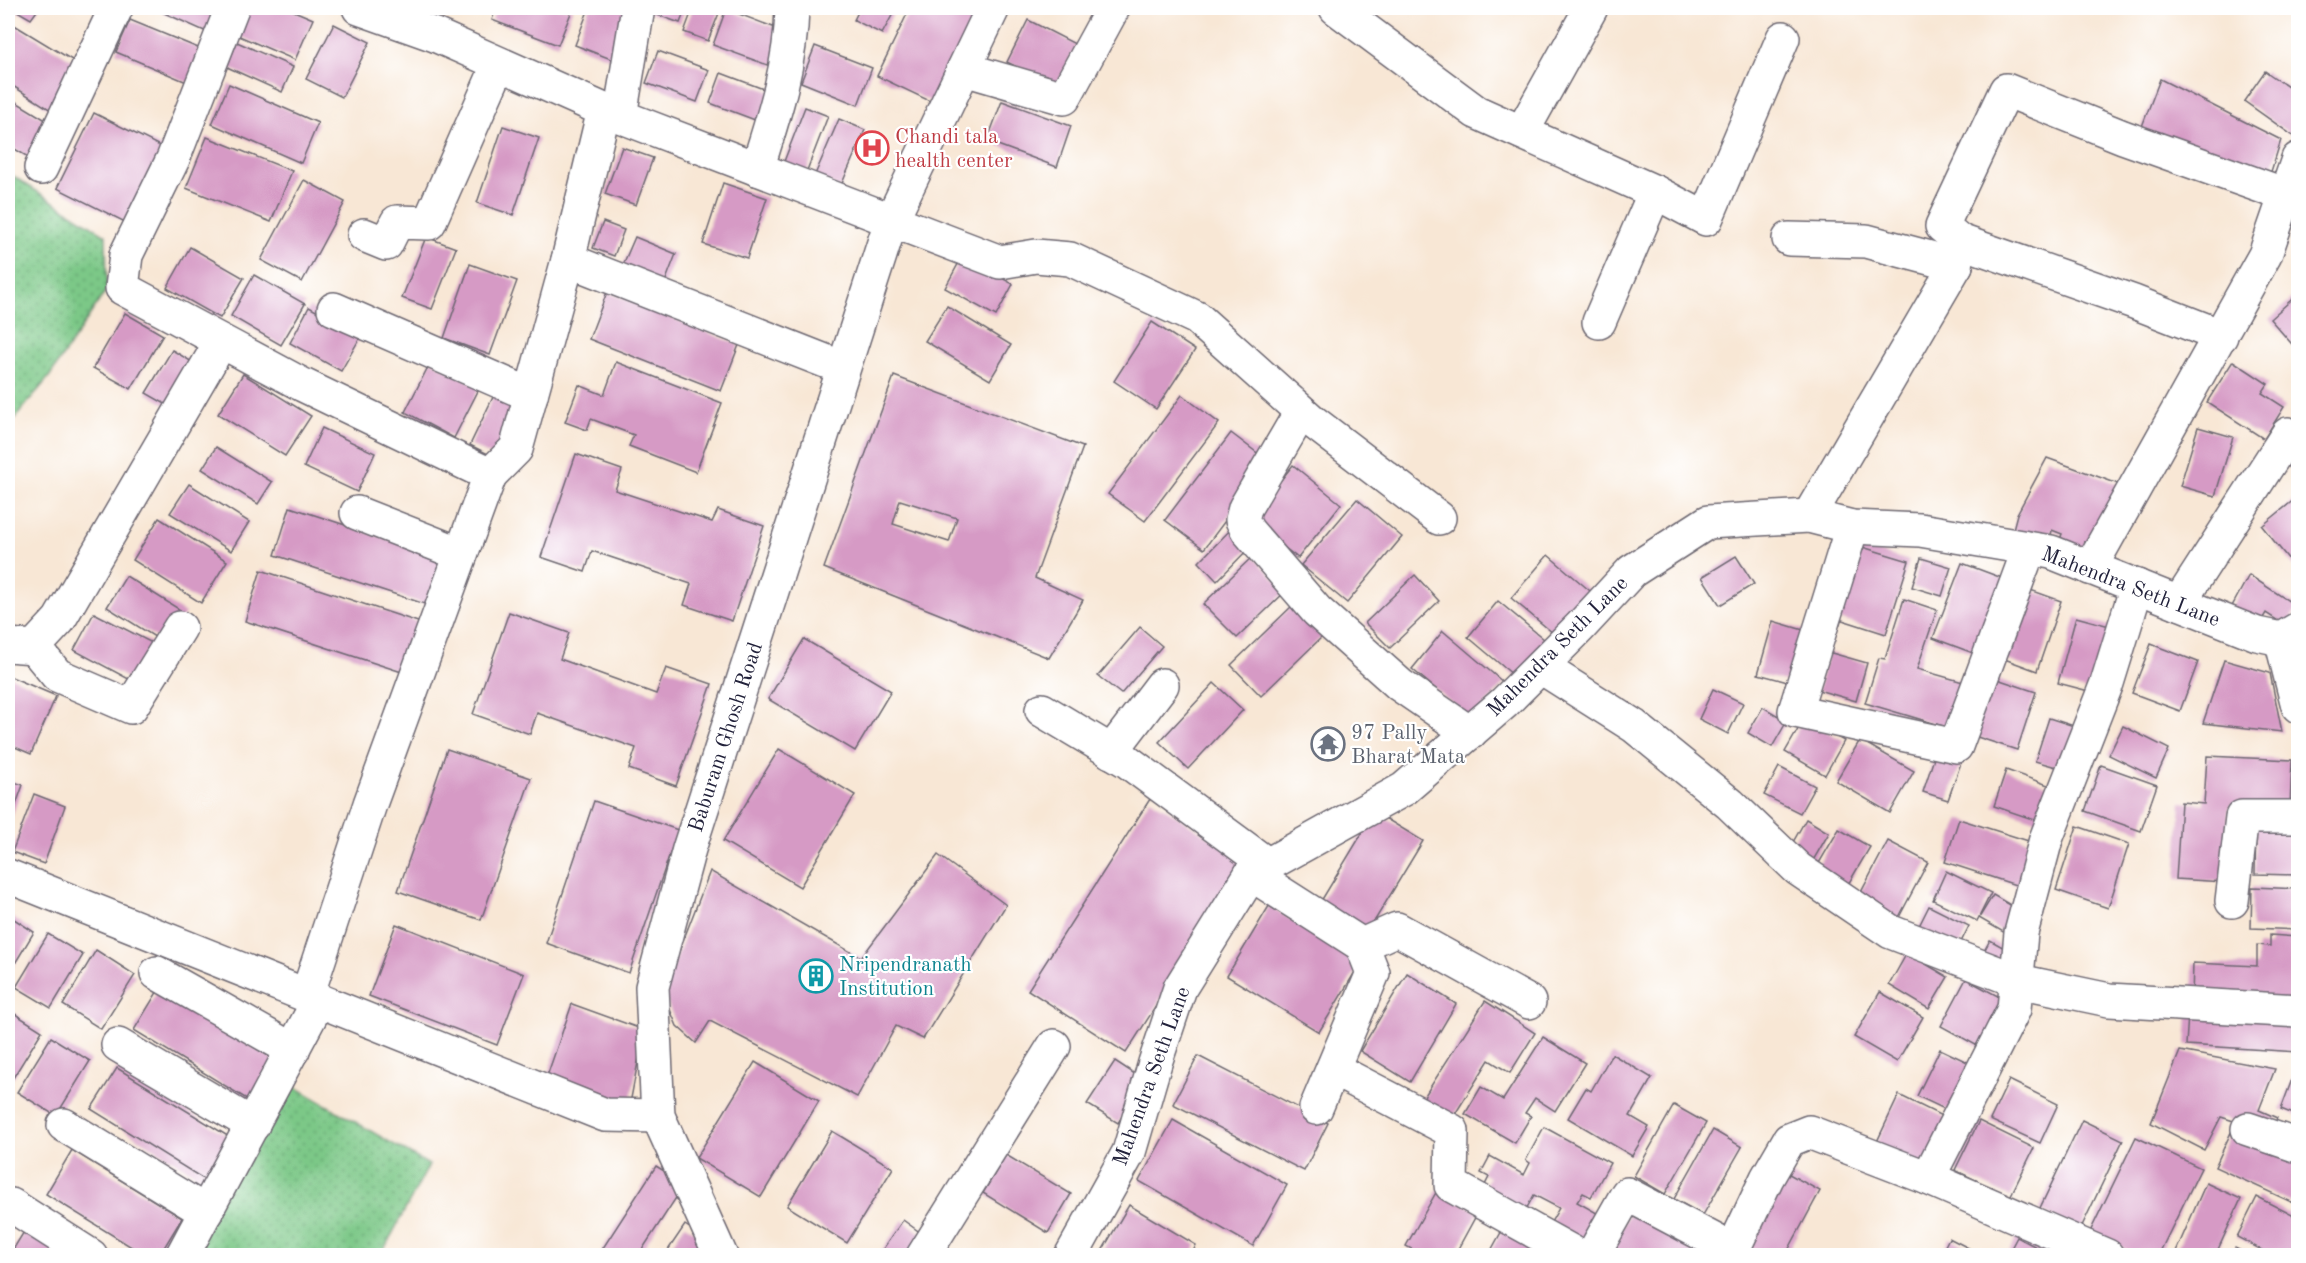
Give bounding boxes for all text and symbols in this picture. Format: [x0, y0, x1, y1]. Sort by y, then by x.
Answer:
place label: Chandi tala health center [895, 127, 1013, 172]
hospital icon: Chandi tala health center [854, 130, 890, 166]
street label: Mahendra Seth Lane [2038, 544, 2222, 631]
street label: Mahendra Seth Lane [1484, 573, 1632, 721]
street label: Baburam Ghosh Road [686, 640, 767, 835]
place label: 97 Pally Bharat Mata [1351, 723, 1465, 768]
temple icon: 97 Pally Bharat Mata [1310, 726, 1346, 762]
place label: Nripendranath Institution [839, 955, 972, 1000]
building icon: Nripendranath Institution [798, 958, 834, 994]
street label: Mahendra Seth Lane [1110, 984, 1195, 1169]

